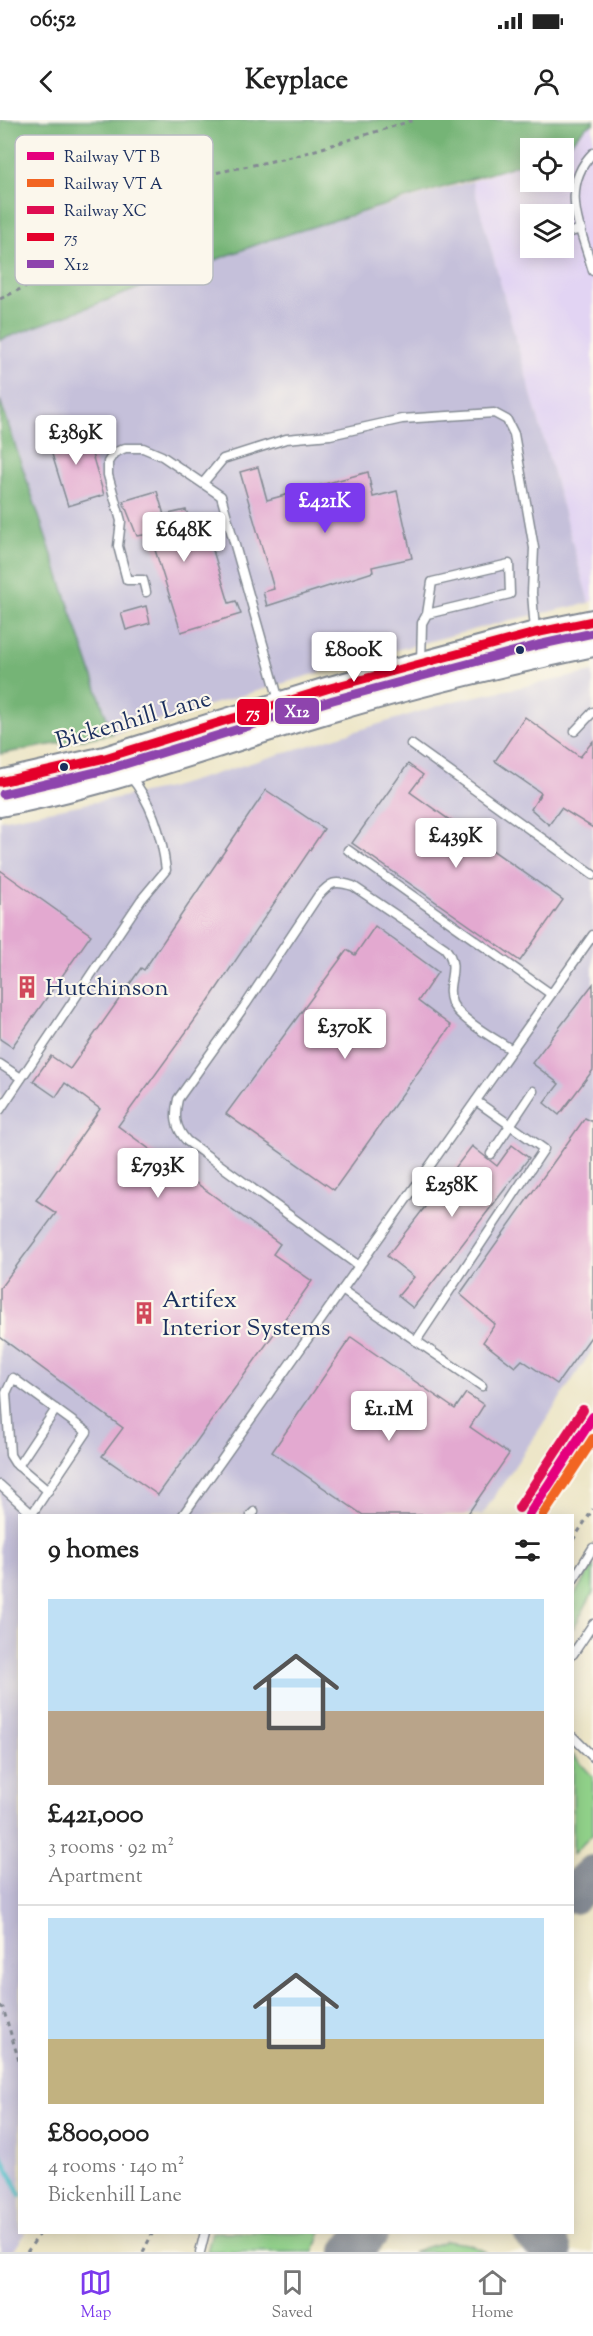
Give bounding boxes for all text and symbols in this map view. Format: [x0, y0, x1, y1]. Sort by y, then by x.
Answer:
text: 06:52 [30, 5, 76, 37]
text: Keyplace [245, 62, 348, 101]
icon: back [30, 65, 63, 98]
icon: person [530, 65, 563, 98]
legend [15, 135, 213, 285]
map controls [520, 138, 574, 258]
button: locate [520, 138, 574, 192]
text: Railway VT B [64, 147, 160, 170]
text: Railway VT A [64, 174, 163, 197]
text: Railway XC [64, 201, 147, 224]
button: layers [520, 204, 574, 258]
text: 75 [64, 228, 78, 251]
text: X12 [64, 255, 89, 278]
pin: £389K [34, 415, 118, 466]
text: £389K [49, 420, 103, 449]
pin: £421K [283, 483, 367, 534]
text: £421K [299, 488, 351, 517]
pin: £648K [142, 512, 226, 563]
text: £648K [156, 517, 212, 546]
pin: £800K [312, 632, 396, 683]
text: £800K [326, 637, 382, 666]
unlabelled marker [514, 644, 526, 656]
street label: Bickenhill Lane [52, 682, 215, 759]
line badge: X12 [274, 697, 320, 725]
line badge: 75 [236, 698, 270, 726]
text: X12 [285, 702, 310, 725]
text: 75 [246, 703, 260, 726]
unlabelled marker [58, 761, 70, 773]
pin: £439K [414, 818, 498, 869]
text: £439K [429, 823, 483, 852]
place label: Hutchinson [45, 972, 169, 1006]
building icon: Hutchinson [14, 974, 40, 1000]
pin: £370K [303, 1009, 387, 1060]
text: £370K [318, 1014, 372, 1043]
pin: £793K [116, 1148, 200, 1199]
text: £793K [131, 1153, 185, 1182]
pin: £258K [410, 1167, 494, 1218]
text: £258K [426, 1172, 478, 1201]
place label: Artifex Interior Systems [162, 1284, 331, 1346]
building icon: Artifex Interior Systems [131, 1300, 157, 1326]
pin: £1.1M [347, 1391, 431, 1442]
text: £1.1M [365, 1396, 413, 1425]
text: 9 homes [48, 1532, 139, 1569]
icon: filters [511, 1534, 544, 1567]
icon: home [242, 1638, 350, 1746]
text: £421,000 [48, 1797, 144, 1834]
text: 3 rooms · 92 m² [48, 1834, 174, 1863]
text: Apartment [48, 1863, 143, 1892]
icon: home [242, 1957, 350, 2065]
text: £800,000 [48, 2116, 149, 2153]
text: 4 rooms · 140 m² [48, 2153, 185, 2182]
text: Bickenhill Lane [48, 2182, 182, 2211]
tab: Map [79, 2266, 112, 2325]
tab: Saved [271, 2266, 313, 2325]
tab: Home [472, 2266, 513, 2325]

